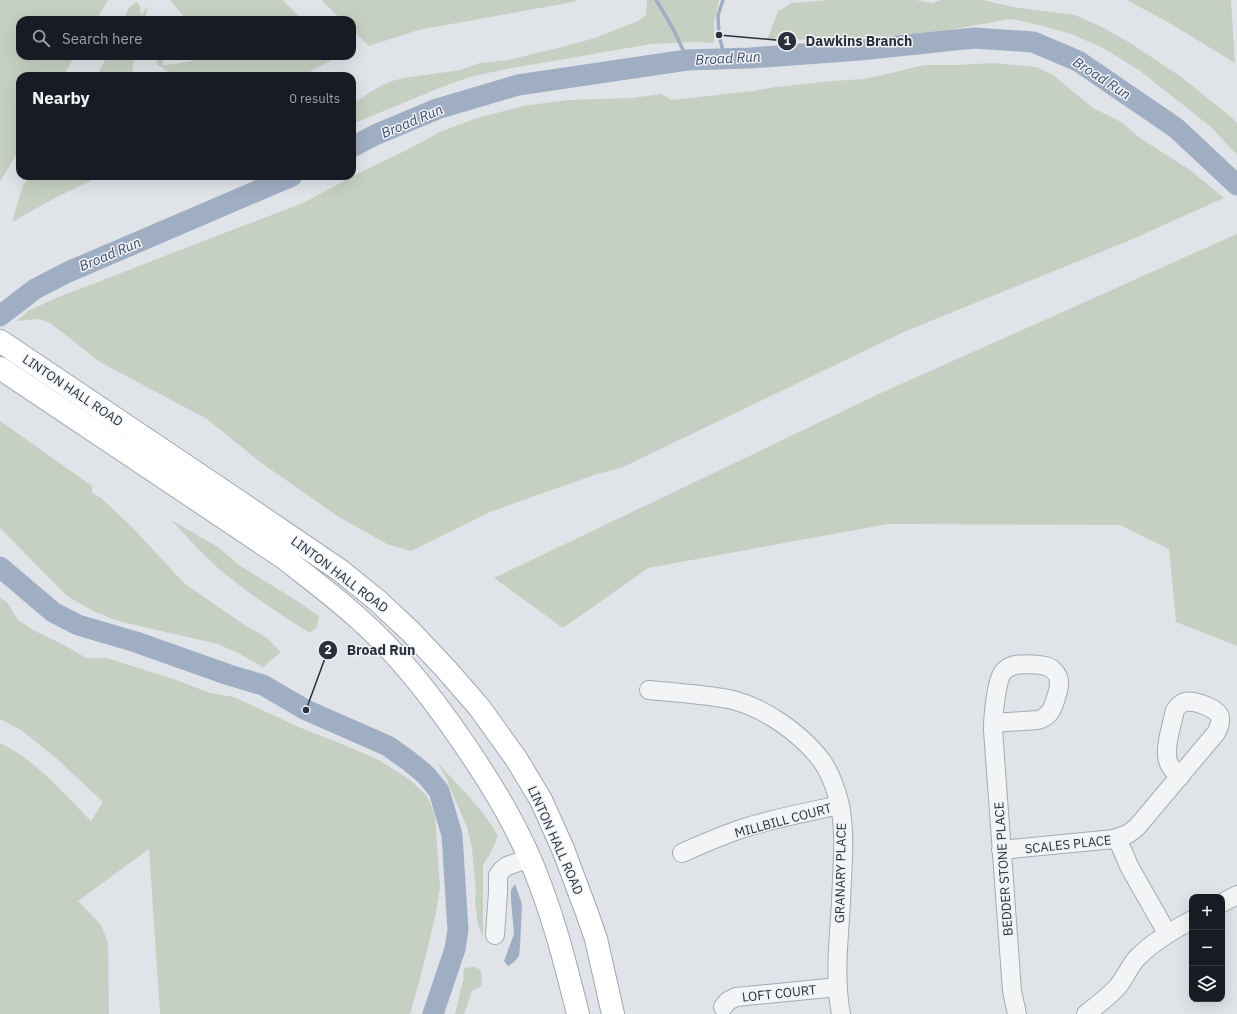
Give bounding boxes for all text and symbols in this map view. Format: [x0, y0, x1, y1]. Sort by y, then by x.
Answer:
search box [16, 16, 356, 60]
icon: search [30, 27, 52, 49]
callout: Dawkins Branch [777, 28, 920, 54]
text: Search here [62, 29, 142, 48]
text: Dawkins Branch [806, 32, 912, 50]
text: 1 [783, 33, 791, 48]
water label: Broad Run [695, 47, 761, 69]
water label: Broad Run [1070, 53, 1134, 103]
text: Nearby [32, 87, 90, 109]
text: 0 results [289, 90, 340, 107]
water label: Broad Run [378, 100, 446, 142]
water label: Broad Run [76, 233, 144, 275]
street label: LINTON HALL ROAD [19, 351, 126, 430]
street label: LINTON HALL ROAD [288, 532, 392, 617]
callout: Broad Run [318, 637, 423, 663]
text: Broad Run [347, 641, 415, 659]
text: 2 [324, 642, 332, 657]
street label: LINTON HALL ROAD [524, 783, 587, 897]
street label: MILLBILL COURT [733, 799, 834, 842]
street label: BEDDER STONE PLACE [990, 801, 1017, 937]
street label: GRANARY PLACE [831, 823, 850, 923]
street label: SCALES PLACE [1024, 831, 1112, 858]
map controls [1189, 894, 1225, 1002]
button: + [1189, 894, 1225, 930]
button: − [1189, 930, 1225, 966]
button: layers [1189, 966, 1225, 1002]
street label: LOFT COURT [741, 981, 818, 1006]

